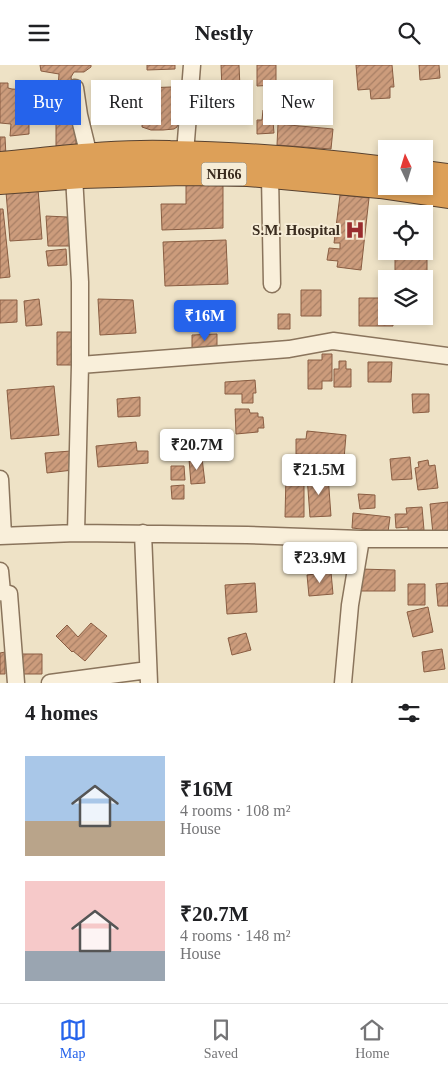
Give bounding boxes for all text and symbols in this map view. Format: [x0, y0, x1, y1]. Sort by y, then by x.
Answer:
icon: menu [25, 19, 53, 47]
icon: search [395, 19, 423, 47]
text: Nestly [195, 20, 253, 45]
chip: Buy [15, 80, 81, 125]
chip: Rent [91, 80, 161, 125]
chip: Filters [171, 80, 253, 125]
chip: New [263, 80, 333, 125]
north arrow [378, 140, 432, 195]
map controls [378, 140, 433, 325]
road number: NH66 [202, 163, 246, 185]
button: locate [378, 205, 433, 260]
hospital icon: S.M. Hospital [344, 219, 366, 241]
place label: S.M. Hospital [252, 222, 340, 238]
button: layers [378, 270, 433, 325]
pin: ₹16M [175, 299, 235, 342]
text: ₹16M [185, 307, 225, 324]
pin: ₹20.7M [156, 429, 238, 471]
text: ₹20.7M [171, 436, 223, 453]
pin: ₹21.5M [278, 453, 360, 496]
text: ₹21.5M [293, 461, 345, 478]
pin: ₹23.9M [279, 541, 361, 584]
text: ₹23.9M [294, 549, 346, 566]
icon: filters [395, 699, 423, 727]
text: 4 homes [25, 701, 98, 725]
icon: home [65, 776, 125, 836]
text: ₹16M [180, 777, 233, 801]
text: 4 rooms · 108 m² [180, 802, 291, 819]
text: House [180, 820, 221, 837]
icon: home [65, 901, 125, 961]
text: ₹20.7M [180, 902, 249, 926]
text: 4 rooms · 148 m² [180, 927, 291, 944]
text: House [180, 945, 221, 962]
tab: Map [59, 1016, 87, 1062]
tab: Saved [204, 1016, 238, 1062]
tab: Home [355, 1016, 389, 1062]

